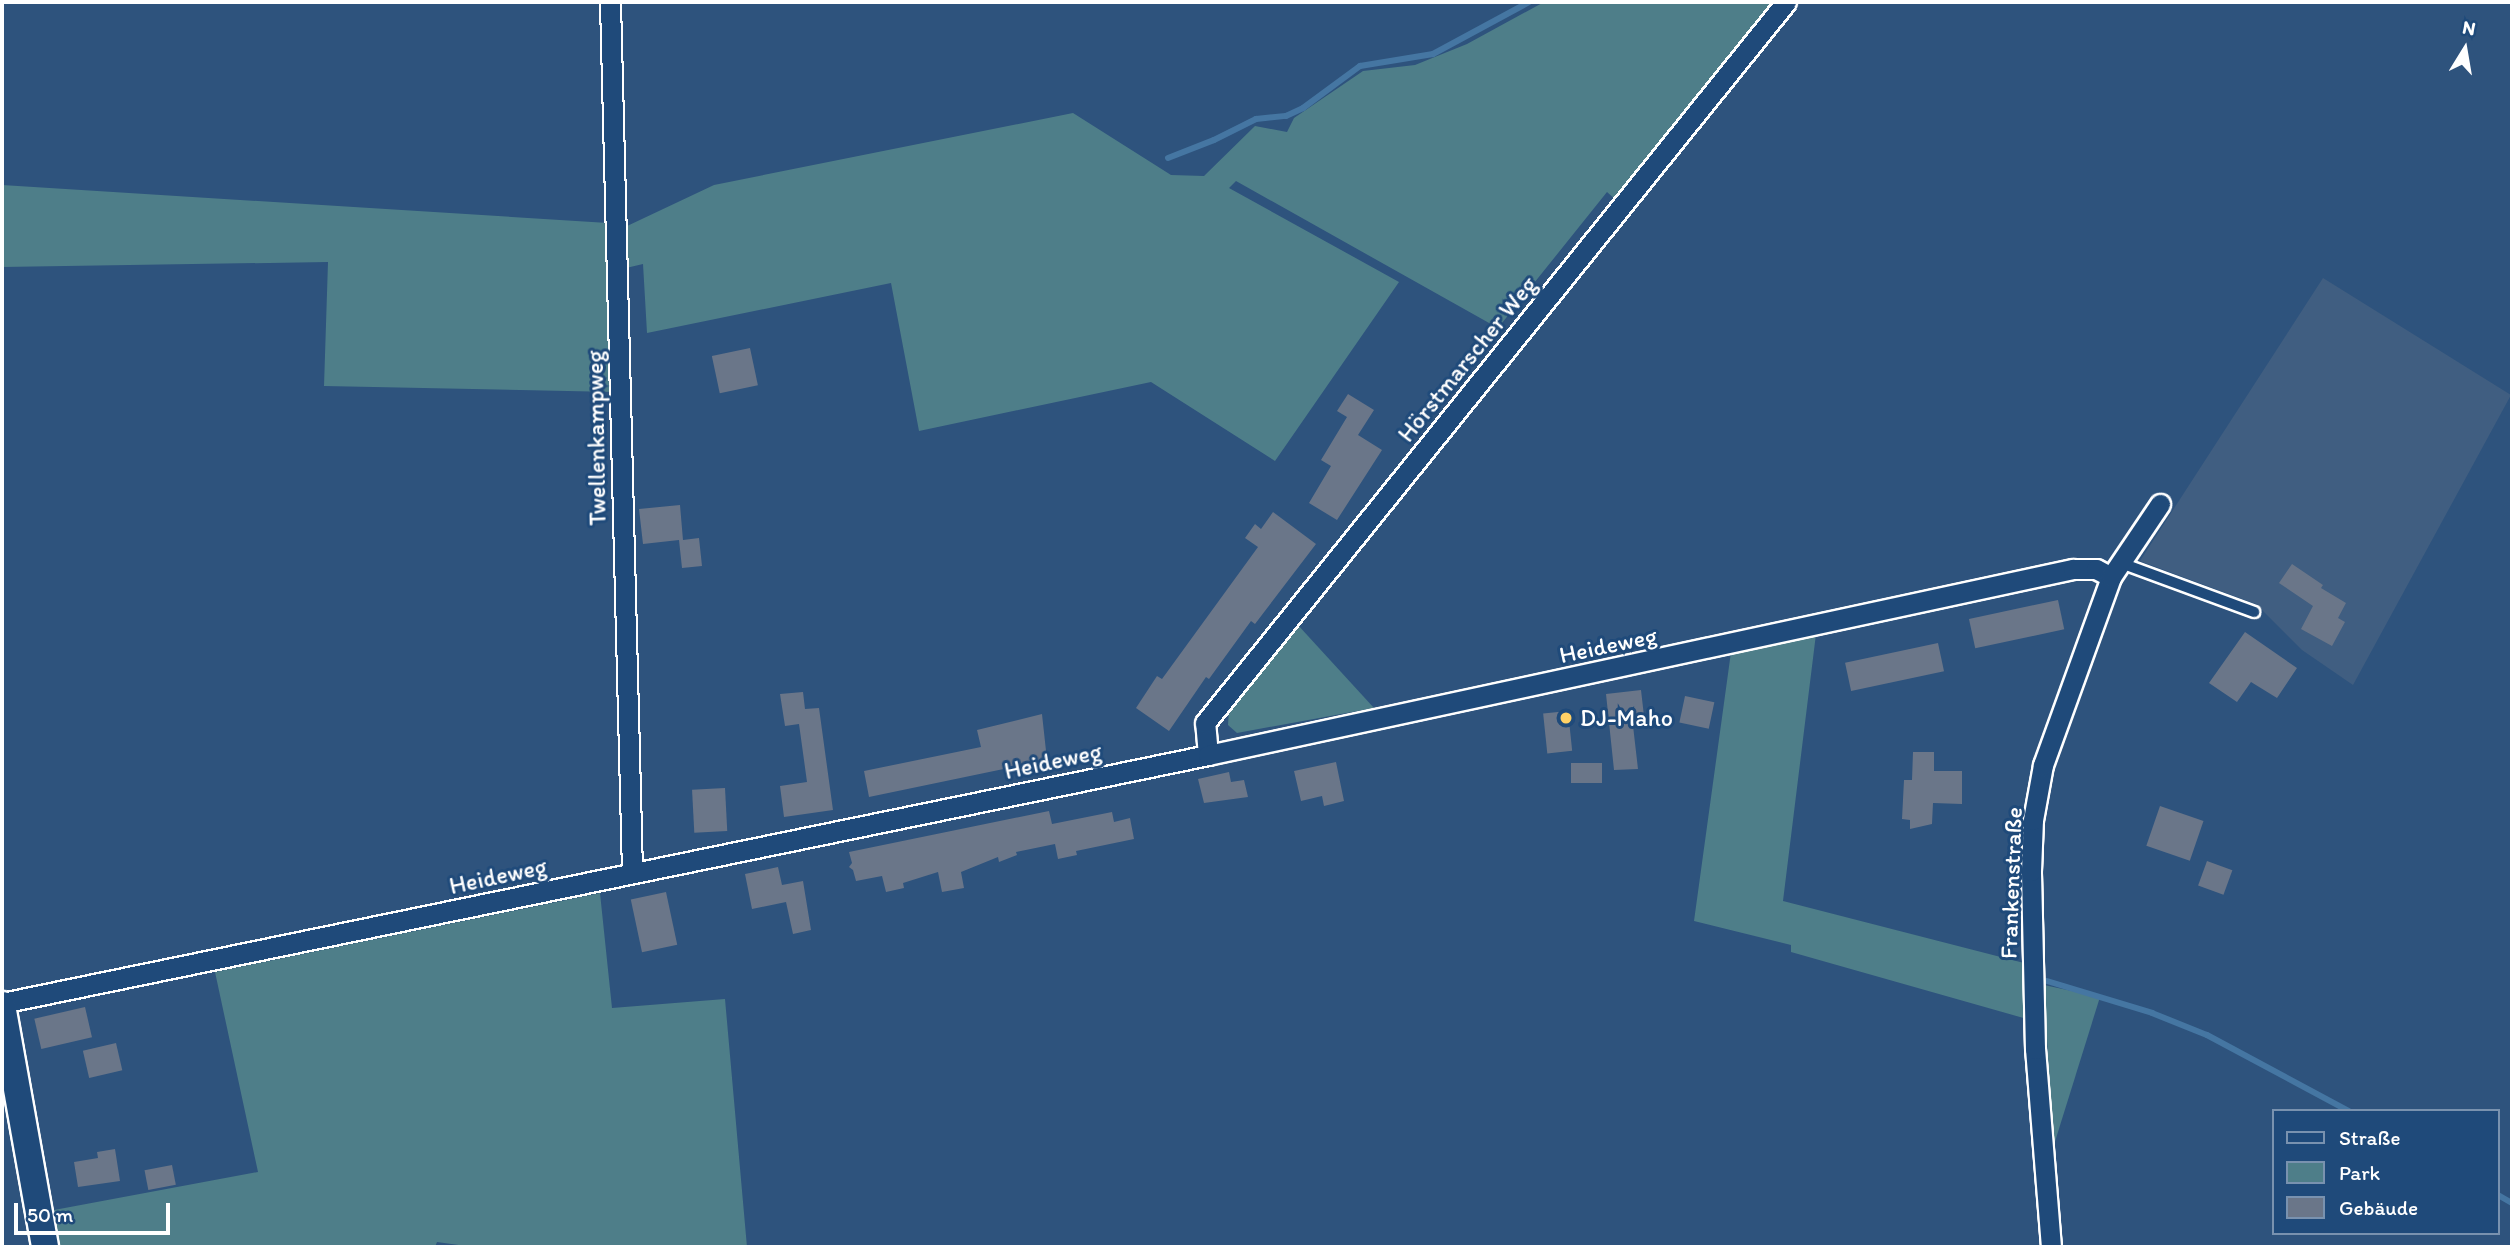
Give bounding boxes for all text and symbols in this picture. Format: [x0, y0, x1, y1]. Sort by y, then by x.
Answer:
north arrow [2430, 14, 2500, 84]
text: N [2461, 15, 2478, 40]
street label: Hörstmarscher Weg [1392, 271, 1542, 447]
street label: Twellenkampweg [580, 350, 612, 526]
street label: Heideweg [1557, 621, 1659, 669]
place label: DJ-Maho [1580, 704, 1673, 732]
marker: DJ-Maho [1558, 710, 1574, 726]
street label: Heideweg [1002, 737, 1104, 785]
street label: Frankenstraße [1994, 806, 2028, 960]
street label: Heideweg [447, 852, 549, 900]
legend [2272, 1109, 2500, 1235]
text: Straße [2339, 1125, 2400, 1150]
text: Park [2339, 1160, 2380, 1185]
scale bar [18, 1190, 173, 1234]
text: Gebäude [2339, 1195, 2418, 1220]
text: 50 m [27, 1202, 73, 1227]

